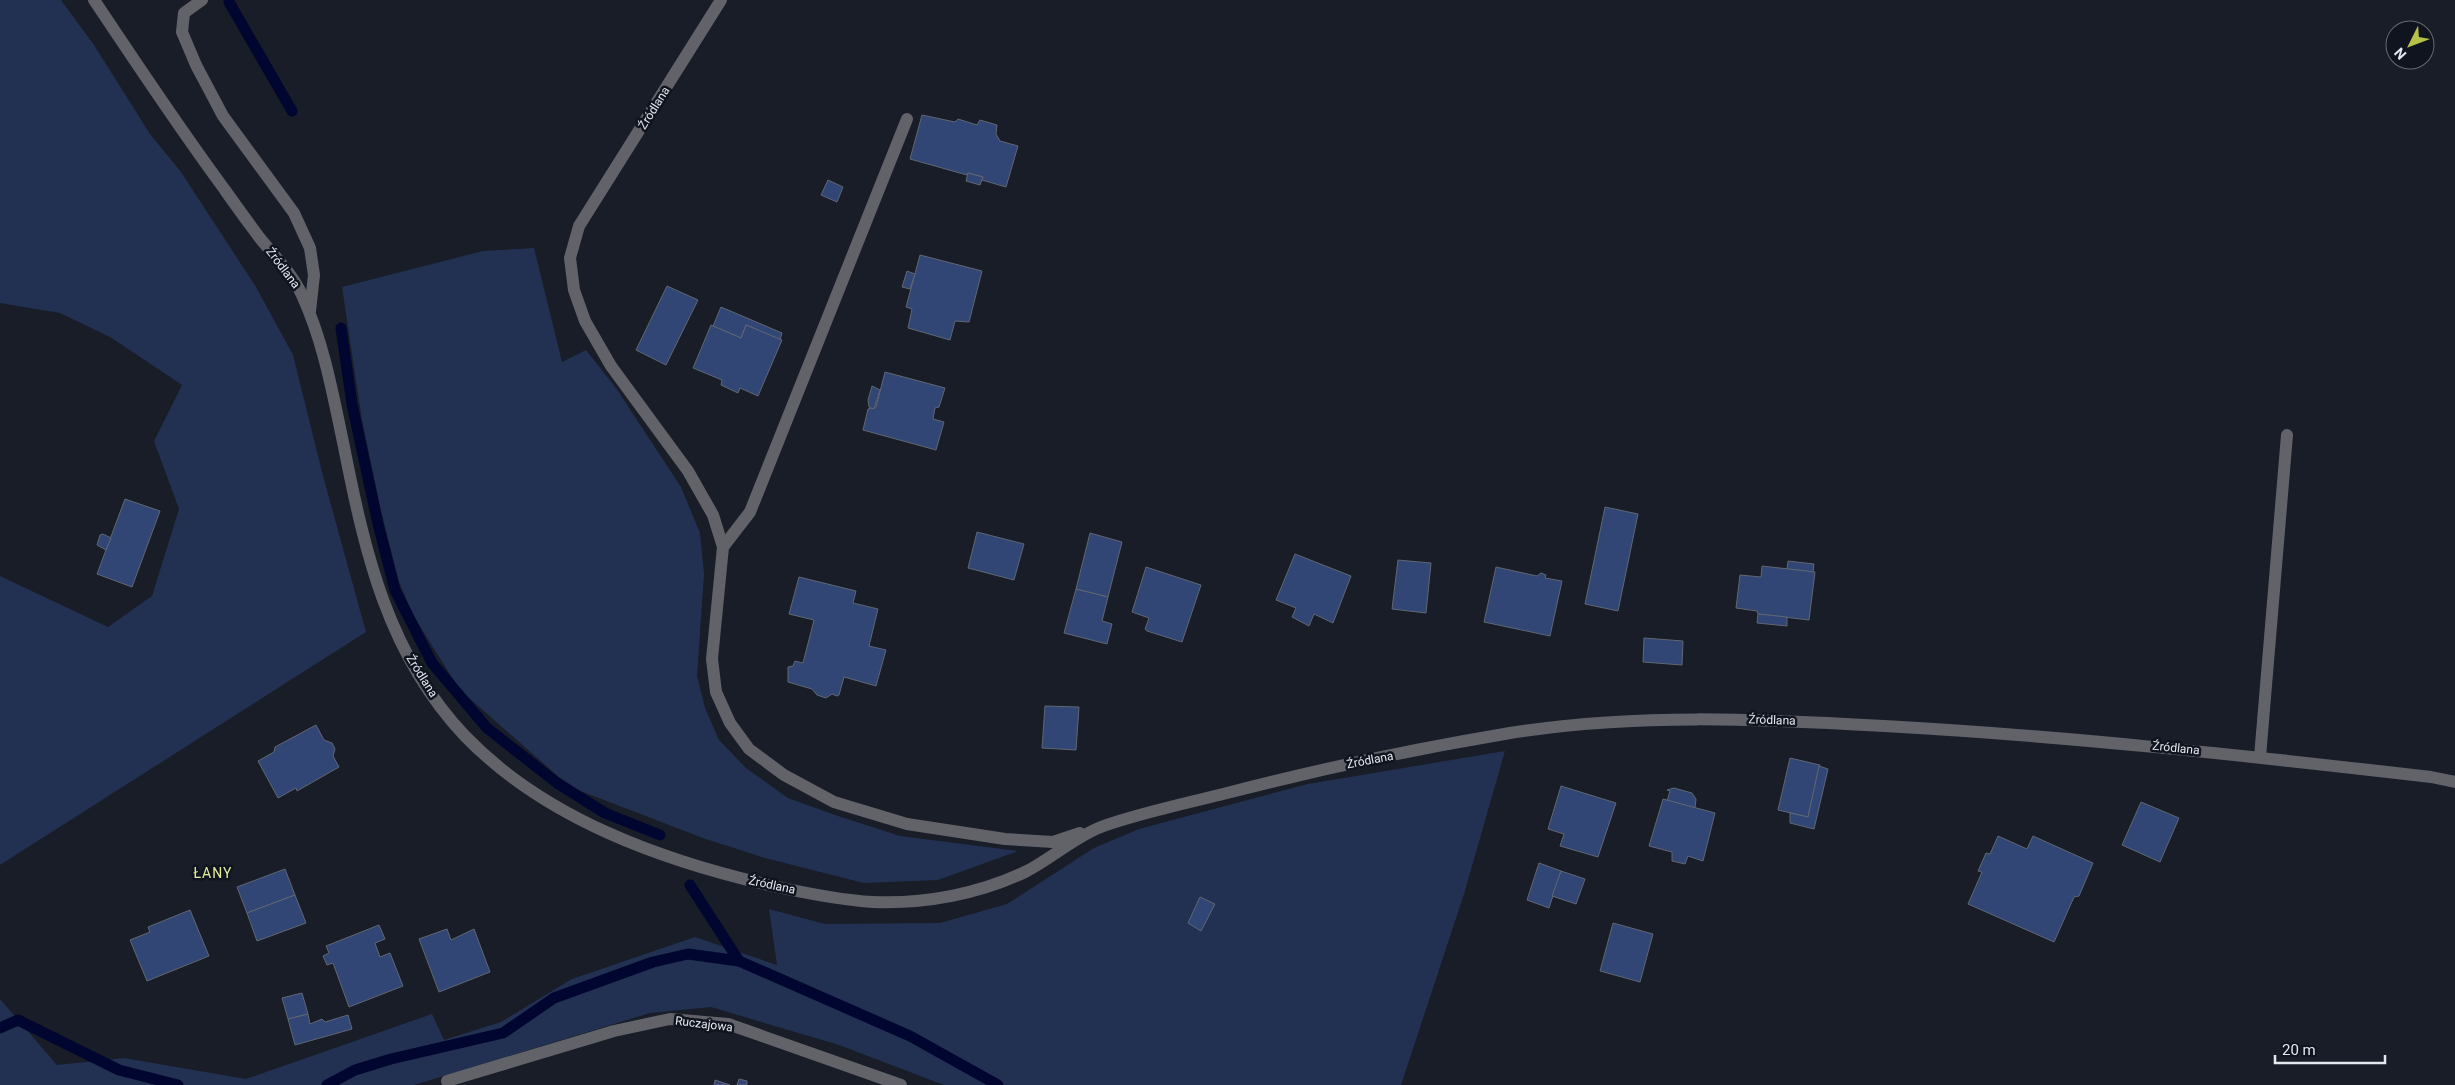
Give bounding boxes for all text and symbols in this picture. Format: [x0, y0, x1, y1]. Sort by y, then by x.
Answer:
north arrow [2385, 20, 2435, 70]
text: N [2391, 45, 2410, 63]
street label: Źródlana [635, 84, 672, 132]
street label: Źródlana [263, 244, 304, 291]
street label: Źródlana [404, 652, 441, 700]
street label: Źródlana [1748, 711, 1796, 728]
street label: Źródlana [2152, 738, 2200, 757]
street label: Źródlana [1345, 748, 1395, 771]
district label: ŁANY [194, 865, 232, 881]
street label: Źródlana [747, 872, 797, 897]
street label: Ruczajowa [674, 1014, 734, 1034]
scale bar [2275, 1032, 2385, 1064]
text: 20 m [2282, 1041, 2316, 1059]

